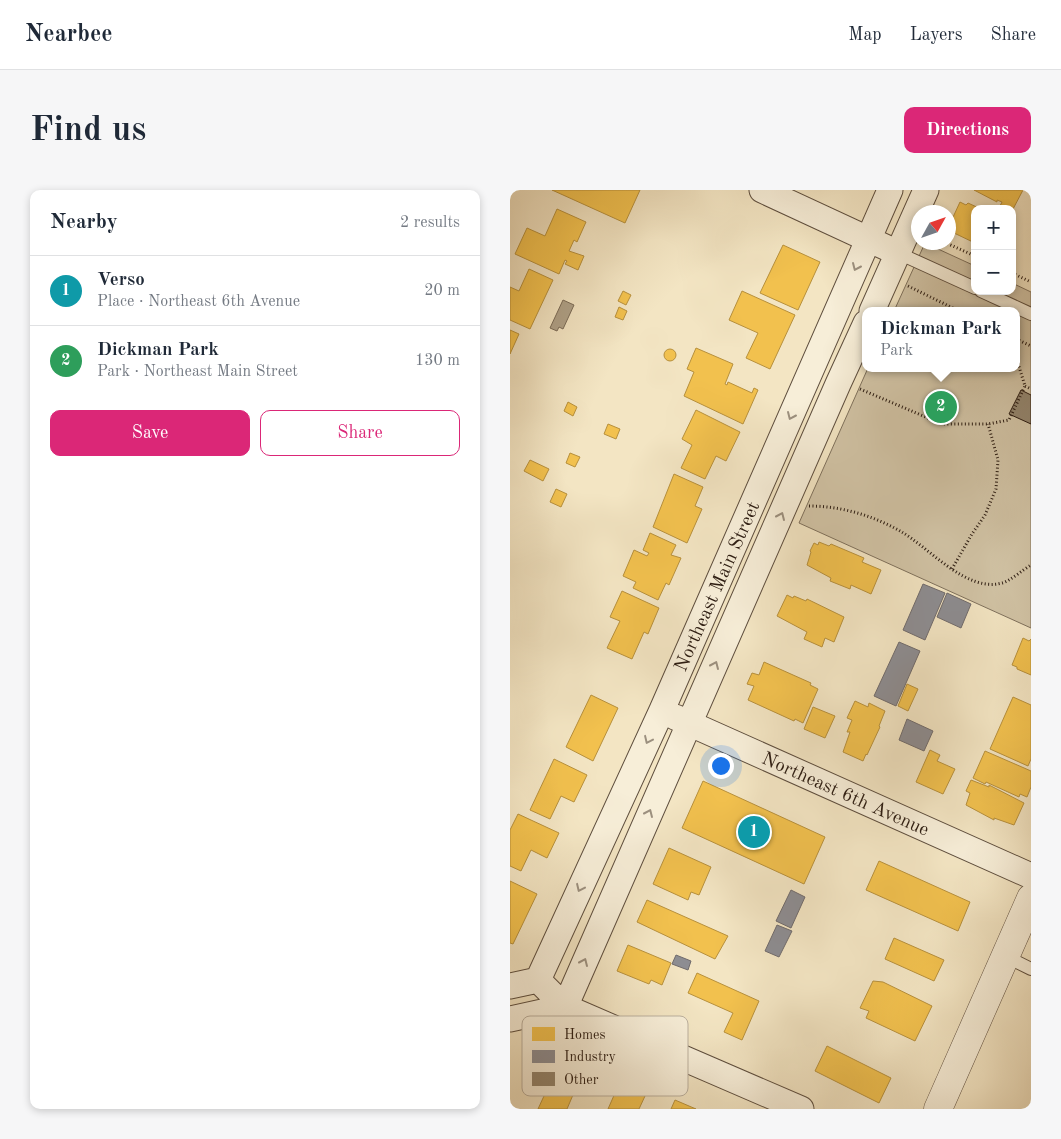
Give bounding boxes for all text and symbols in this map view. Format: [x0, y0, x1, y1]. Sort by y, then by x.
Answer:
text: Nearbee [25, 23, 113, 47]
text: Map [848, 26, 882, 44]
text: Layers [910, 26, 962, 44]
text: Share [990, 26, 1036, 44]
button: Directions [904, 107, 1031, 153]
text: Find us [30, 113, 146, 148]
north arrow [911, 205, 956, 250]
map controls [971, 205, 1016, 295]
button: + [971, 205, 1016, 250]
text: Nearby [50, 212, 118, 233]
text: 2 results [400, 215, 460, 231]
button: − [971, 250, 1016, 295]
one-way arrow [851, 262, 862, 271]
text: Verso [97, 271, 145, 290]
text: 1 [61, 283, 71, 299]
text: 20 m [424, 283, 460, 299]
text: Place · Northeast 6th Avenue [97, 294, 300, 310]
popup [862, 307, 1020, 372]
text: Dickman Park [880, 320, 1002, 339]
text: Dickman Park [97, 341, 219, 360]
text: Park [880, 343, 913, 359]
text: 2 [61, 353, 71, 369]
text: 130 m [415, 353, 460, 369]
text: Park · Northeast Main Street [97, 364, 298, 380]
pin: 2 [925, 388, 957, 426]
button: Save [50, 410, 250, 456]
button: Share [260, 410, 460, 456]
one-way arrow [786, 411, 797, 420]
street label: Northeast Main Street [672, 499, 764, 675]
one-way arrow [774, 512, 785, 521]
one-way arrow [708, 661, 719, 670]
one-way arrow [644, 735, 654, 744]
street label: Northeast 6th Avenue [759, 750, 931, 841]
your location [708, 753, 734, 779]
one-way arrow [643, 809, 654, 818]
pin: 1 [738, 813, 770, 851]
one-way arrow [576, 883, 586, 892]
one-way arrow [578, 958, 589, 967]
legend [522, 1016, 688, 1096]
text: Homes [564, 1028, 606, 1042]
text: Industry [564, 1050, 617, 1064]
text: Other [564, 1073, 599, 1087]

